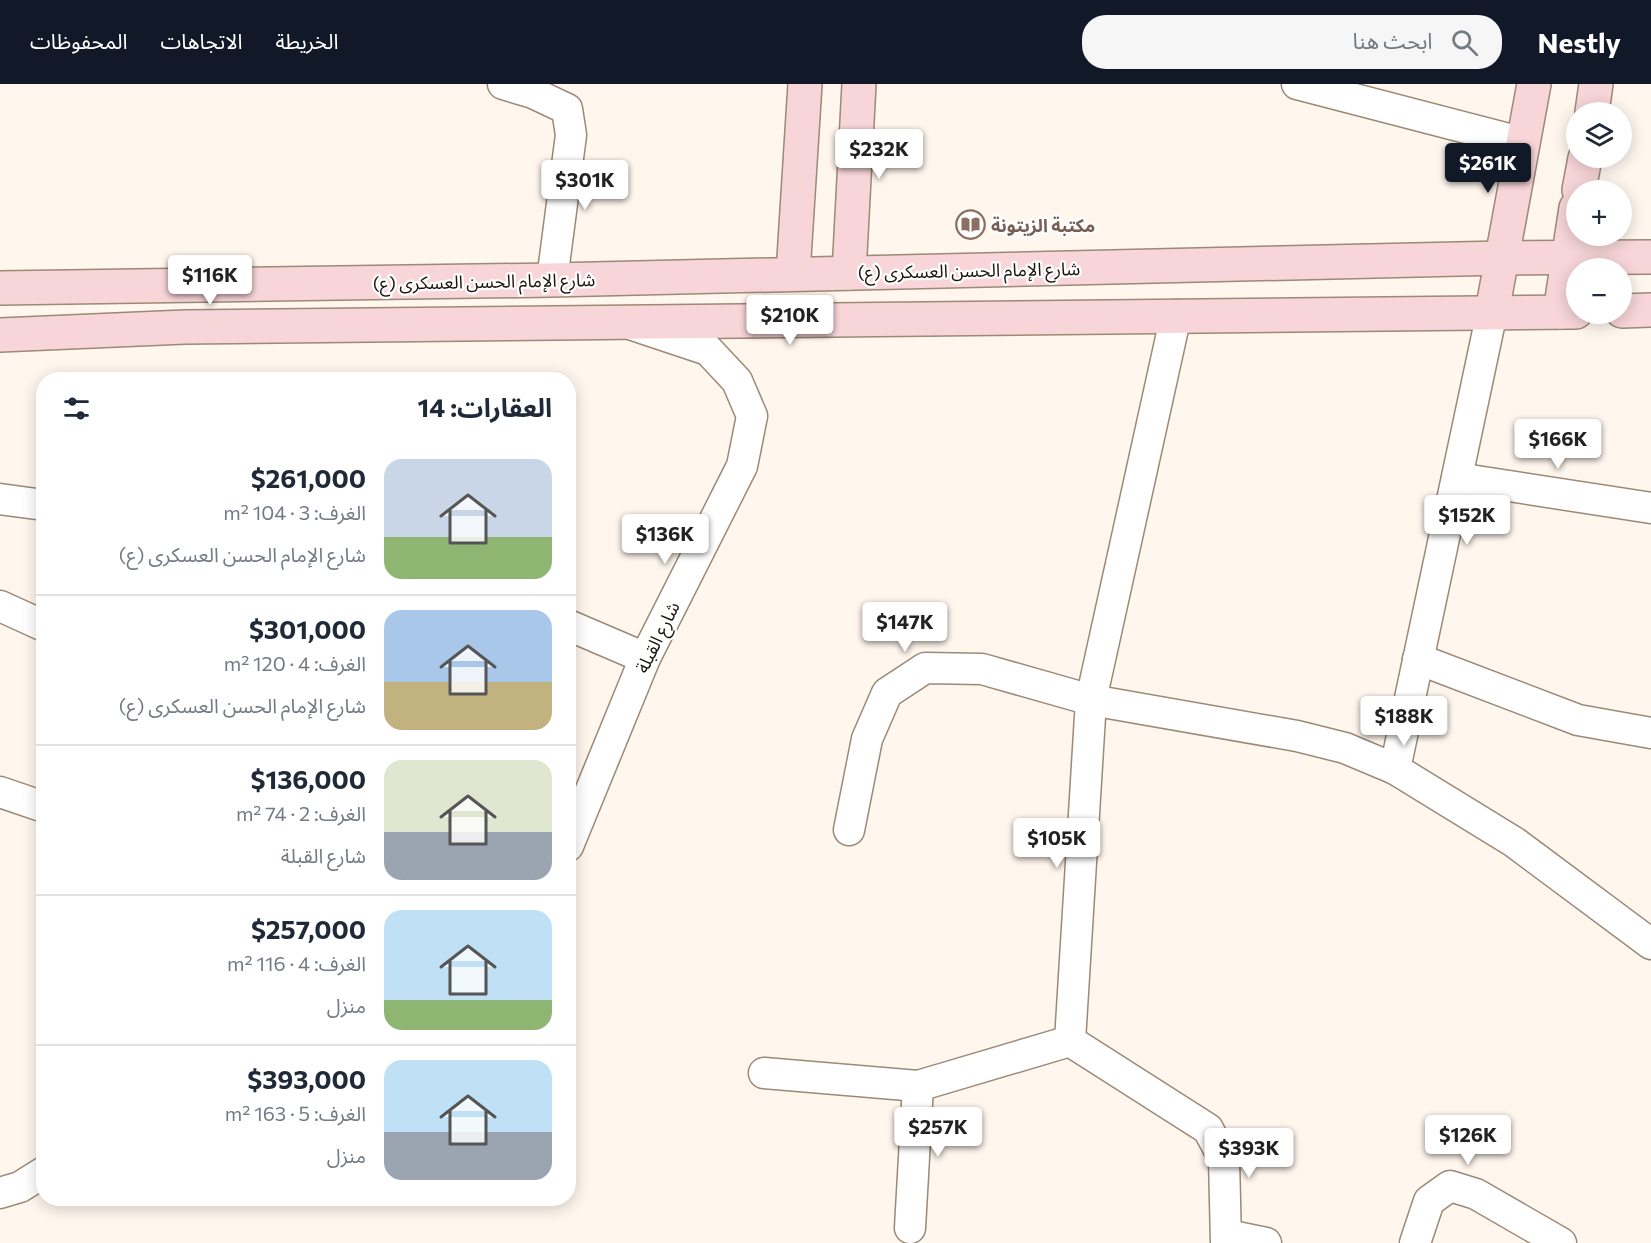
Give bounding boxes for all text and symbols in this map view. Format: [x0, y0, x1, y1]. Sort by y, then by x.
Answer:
search box [1082, 15, 1502, 69]
text: Nestly [1538, 25, 1621, 59]
icon: search [1448, 26, 1481, 59]
text: ابحث هنا [1353, 27, 1433, 54]
text: المحفوظات [30, 28, 127, 53]
text: الاتجاهات [160, 28, 242, 53]
text: الخريطة [275, 28, 338, 53]
map controls [1566, 102, 1632, 324]
button: layers [1566, 102, 1632, 168]
pin: $232K [837, 129, 921, 180]
text: $232K [849, 136, 909, 160]
pin: $261K [1446, 143, 1530, 194]
text: $261K [1459, 150, 1517, 174]
pin: $301K [543, 160, 627, 211]
text: $301K [555, 167, 615, 191]
button: + [1566, 180, 1632, 246]
library icon: مكتبة الزيتونة [954, 209, 986, 241]
place label: مكتبة الزيتونة [991, 214, 1095, 237]
pin: $116K [168, 255, 252, 306]
street label: شارع الإمام الحسن العسکری (ع) [858, 257, 1080, 287]
button: − [1566, 258, 1632, 324]
text: $116K [182, 262, 238, 286]
street label: شارع الإمام الحسن العسکری (ع) [373, 268, 595, 298]
pin: $210K [748, 295, 832, 346]
text: $210K [760, 302, 820, 326]
text: العقارات: 14 [418, 391, 552, 422]
icon: filters [60, 392, 93, 425]
pin: $166K [1516, 419, 1600, 470]
text: $166K [1528, 426, 1588, 450]
text: $261,000 [251, 462, 366, 493]
icon: home [432, 483, 504, 555]
pin: $152K [1425, 495, 1509, 546]
text: الغرف: 3 · 104 m² [223, 500, 366, 524]
text: $152K [1438, 502, 1496, 526]
pin: $136K [623, 514, 707, 565]
text: $136K [636, 521, 694, 545]
text: شارع الإمام الحسن العسکری (ع) [119, 542, 366, 566]
street label: شارع القبلة [630, 598, 687, 678]
pin: $147K [863, 602, 947, 653]
text: $147K [876, 609, 934, 633]
text: $301,000 [249, 613, 366, 644]
icon: home [432, 634, 504, 706]
text: الغرف: 4 · 120 m² [224, 651, 366, 675]
text: شارع الإمام الحسن العسکری (ع) [119, 693, 366, 717]
pin: $188K [1362, 696, 1446, 747]
text: $188K [1374, 703, 1434, 727]
text: $136,000 [250, 763, 366, 794]
icon: home [432, 784, 504, 856]
text: الغرف: 2 · 74 m² [236, 801, 366, 825]
pin: $105K [1015, 818, 1099, 869]
text: $105K [1027, 825, 1087, 849]
text: شارع القبلة [281, 843, 366, 867]
text: $257,000 [251, 913, 366, 944]
icon: home [432, 934, 504, 1006]
text: الغرف: 4 · 116 m² [227, 951, 366, 975]
text: منزل [327, 993, 366, 1017]
text: $393,000 [247, 1063, 366, 1094]
icon: home [432, 1084, 504, 1156]
text: الغرف: 5 · 163 m² [225, 1101, 366, 1125]
pin: $257K [896, 1107, 980, 1158]
text: $257K [908, 1114, 968, 1138]
pin: $126K [1426, 1115, 1510, 1166]
text: $126K [1439, 1122, 1497, 1146]
pin: $393K [1207, 1128, 1291, 1179]
text: $393K [1219, 1135, 1279, 1159]
text: منزل [327, 1143, 366, 1167]

